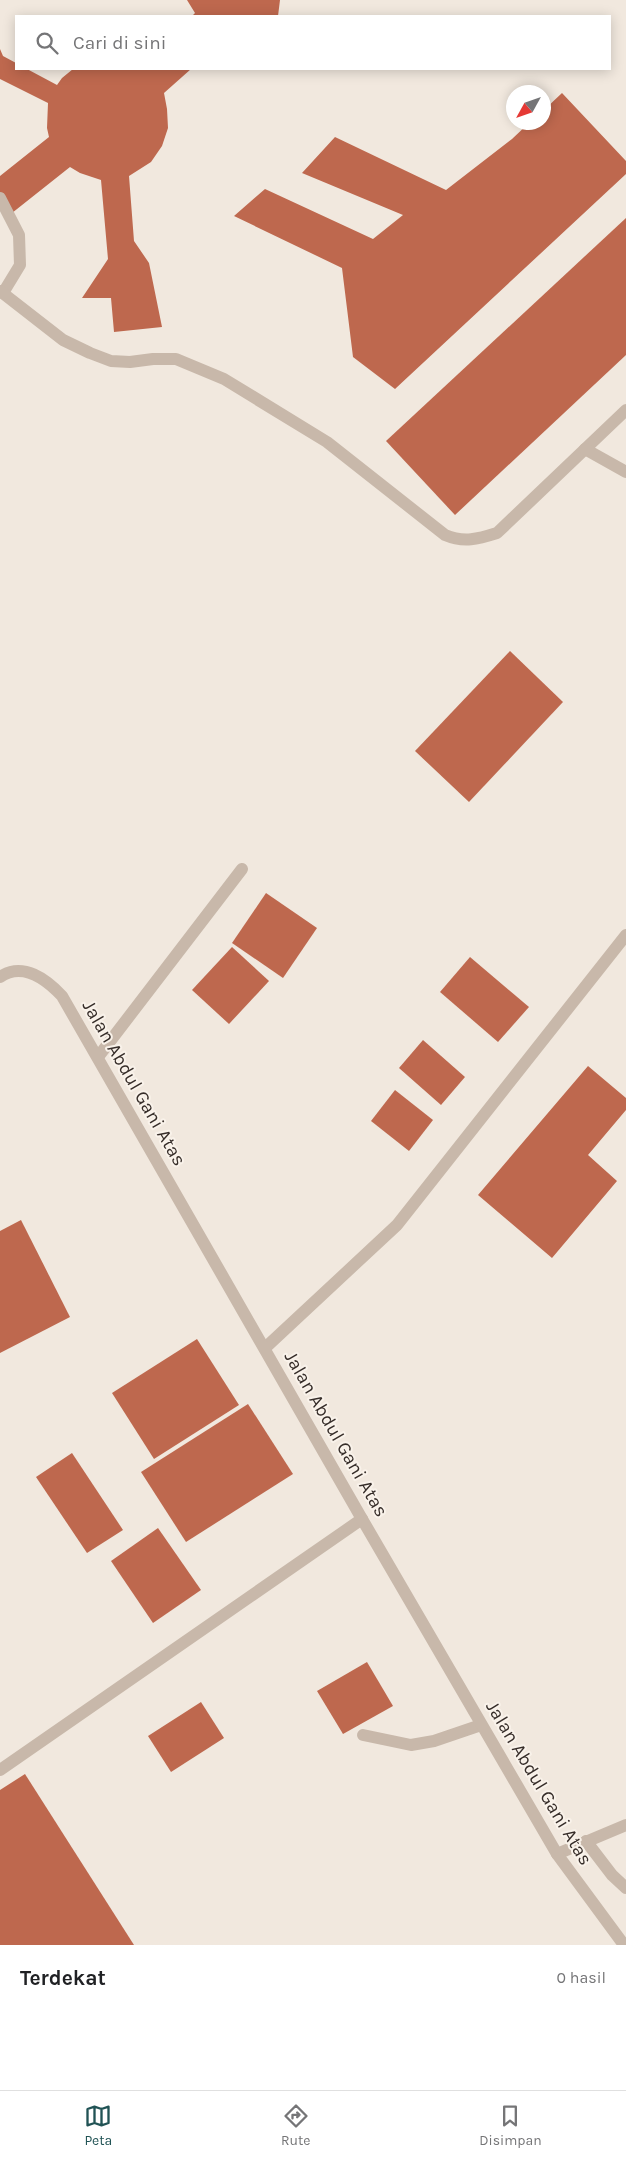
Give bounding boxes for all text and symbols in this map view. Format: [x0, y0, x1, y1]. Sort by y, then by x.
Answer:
search box [15, 15, 611, 70]
icon: search [33, 29, 61, 57]
text: Cari di sini [73, 32, 166, 54]
north arrow [506, 85, 551, 130]
street label: Jalan Abdul Gani Atas [78, 996, 190, 1170]
street label: Jalan Abdul Gani Atas [280, 1347, 392, 1521]
street label: Jalan Abdul Gani Atas [481, 1697, 597, 1869]
text: Terdekat [20, 1966, 106, 1990]
text: 0 hasil [557, 1968, 606, 1987]
tab: Peta [84, 2102, 112, 2149]
tab: Rute [281, 2102, 311, 2149]
tab: Disimpan [479, 2102, 542, 2149]

